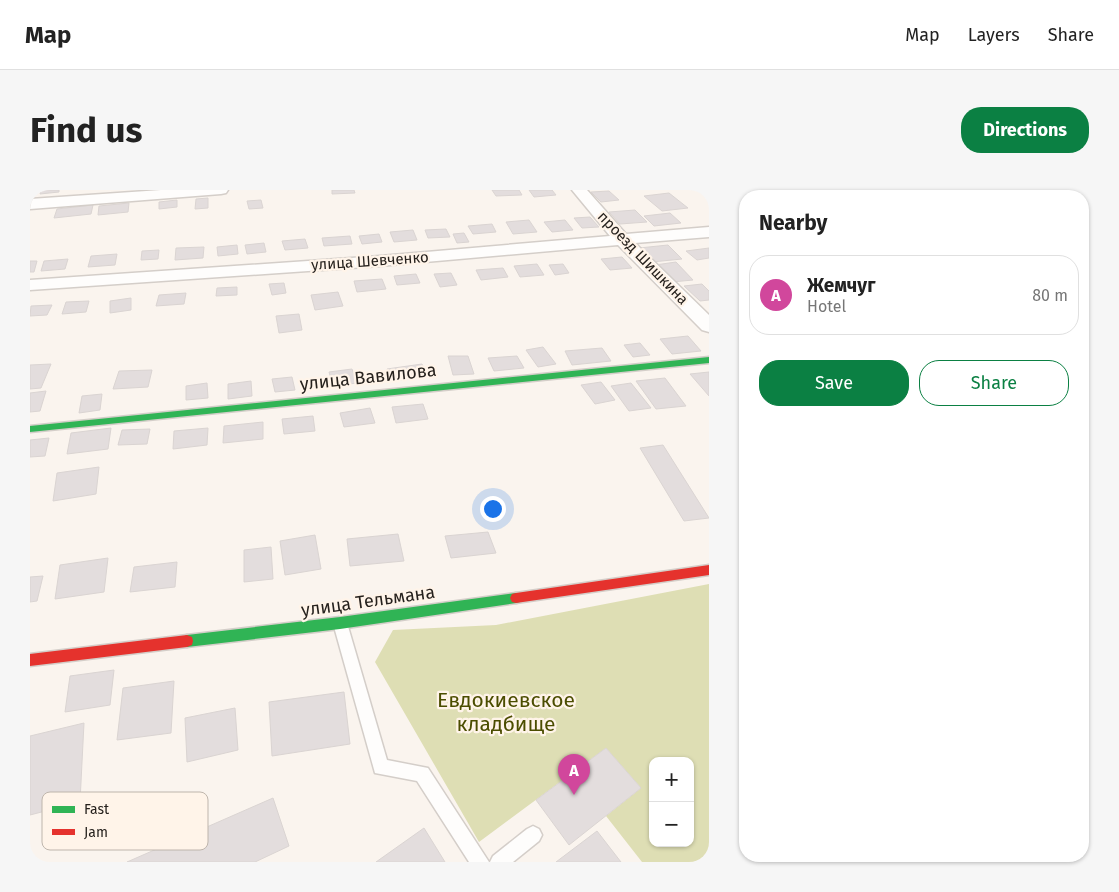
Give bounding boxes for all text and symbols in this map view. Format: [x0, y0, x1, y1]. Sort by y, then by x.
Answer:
text: Map [25, 21, 71, 49]
text: Map [905, 24, 940, 46]
text: Layers [968, 24, 1020, 46]
text: Share [1048, 24, 1094, 46]
button: Directions [961, 107, 1089, 153]
text: Find us [30, 109, 142, 151]
street label: проезд Шишкина [594, 208, 692, 308]
text: Nearby [759, 210, 827, 236]
street label: улица Шевченко [311, 248, 429, 274]
text: Жемчуг [807, 274, 875, 297]
text: A [771, 286, 781, 305]
text: 80 m [1032, 286, 1068, 305]
text: Hotel [807, 297, 846, 316]
street label: улица Вавилова [299, 359, 437, 395]
button: Save [759, 360, 909, 406]
button: Share [919, 360, 1069, 406]
your location [480, 496, 506, 522]
street label: улица Тельмана [300, 581, 436, 621]
park label: Евдокиевское кладбище [437, 687, 575, 737]
pin: A [558, 754, 590, 795]
map controls [649, 757, 694, 847]
button: + [649, 757, 694, 802]
legend [42, 792, 208, 850]
text: Fast [84, 801, 110, 818]
button: − [649, 802, 694, 847]
text: Jam [84, 824, 108, 841]

